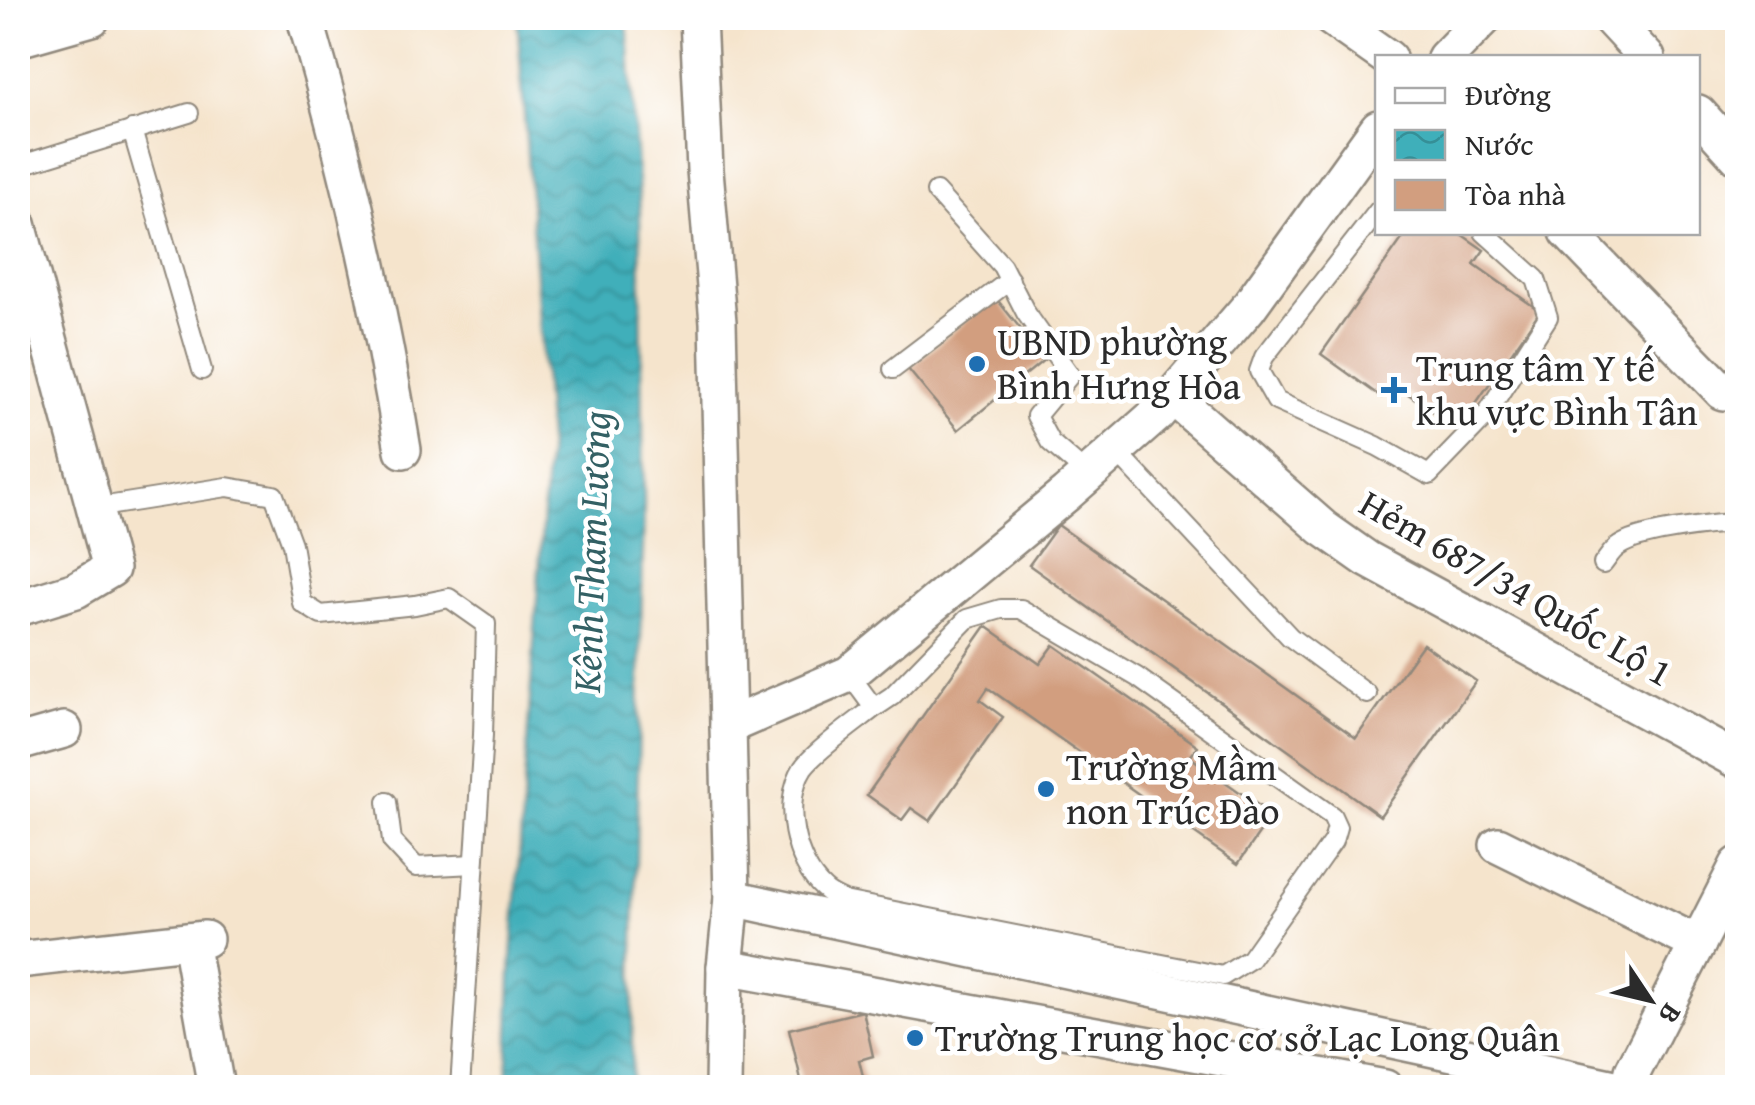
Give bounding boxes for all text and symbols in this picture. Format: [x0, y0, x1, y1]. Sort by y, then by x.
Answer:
legend [1375, 55, 1700, 235]
text: Đường [1465, 72, 1551, 116]
text: Nước [1465, 122, 1534, 166]
text: Tòa nhà [1465, 172, 1566, 216]
place label: UBND phường Bình Hưng Hòa [997, 313, 1241, 413]
place label: Trung tâm Y tế khu vực Bình Tân [1416, 339, 1698, 439]
marker: UBND phường Bình Hưng Hòa [966, 353, 988, 375]
marker: Trung tâm Y tế khu vực Bình Tân [1381, 377, 1407, 403]
water label: Kênh Tham Lương [556, 410, 625, 695]
street label: Hẻm 687/34 Quốc Lộ 1 [1350, 475, 1683, 700]
place label: Trường Mầm non Trúc Đào [1066, 738, 1280, 838]
marker: Trường Mầm non Trúc Đào [1035, 778, 1057, 800]
north arrow [1600, 950, 1700, 1050]
text: B [1649, 996, 1693, 1033]
place label: Trường Trung học cơ sở Lạc Long Quân [935, 1009, 1560, 1065]
marker: Trường Trung học cơ sở Lạc Long Quân [904, 1027, 926, 1049]

